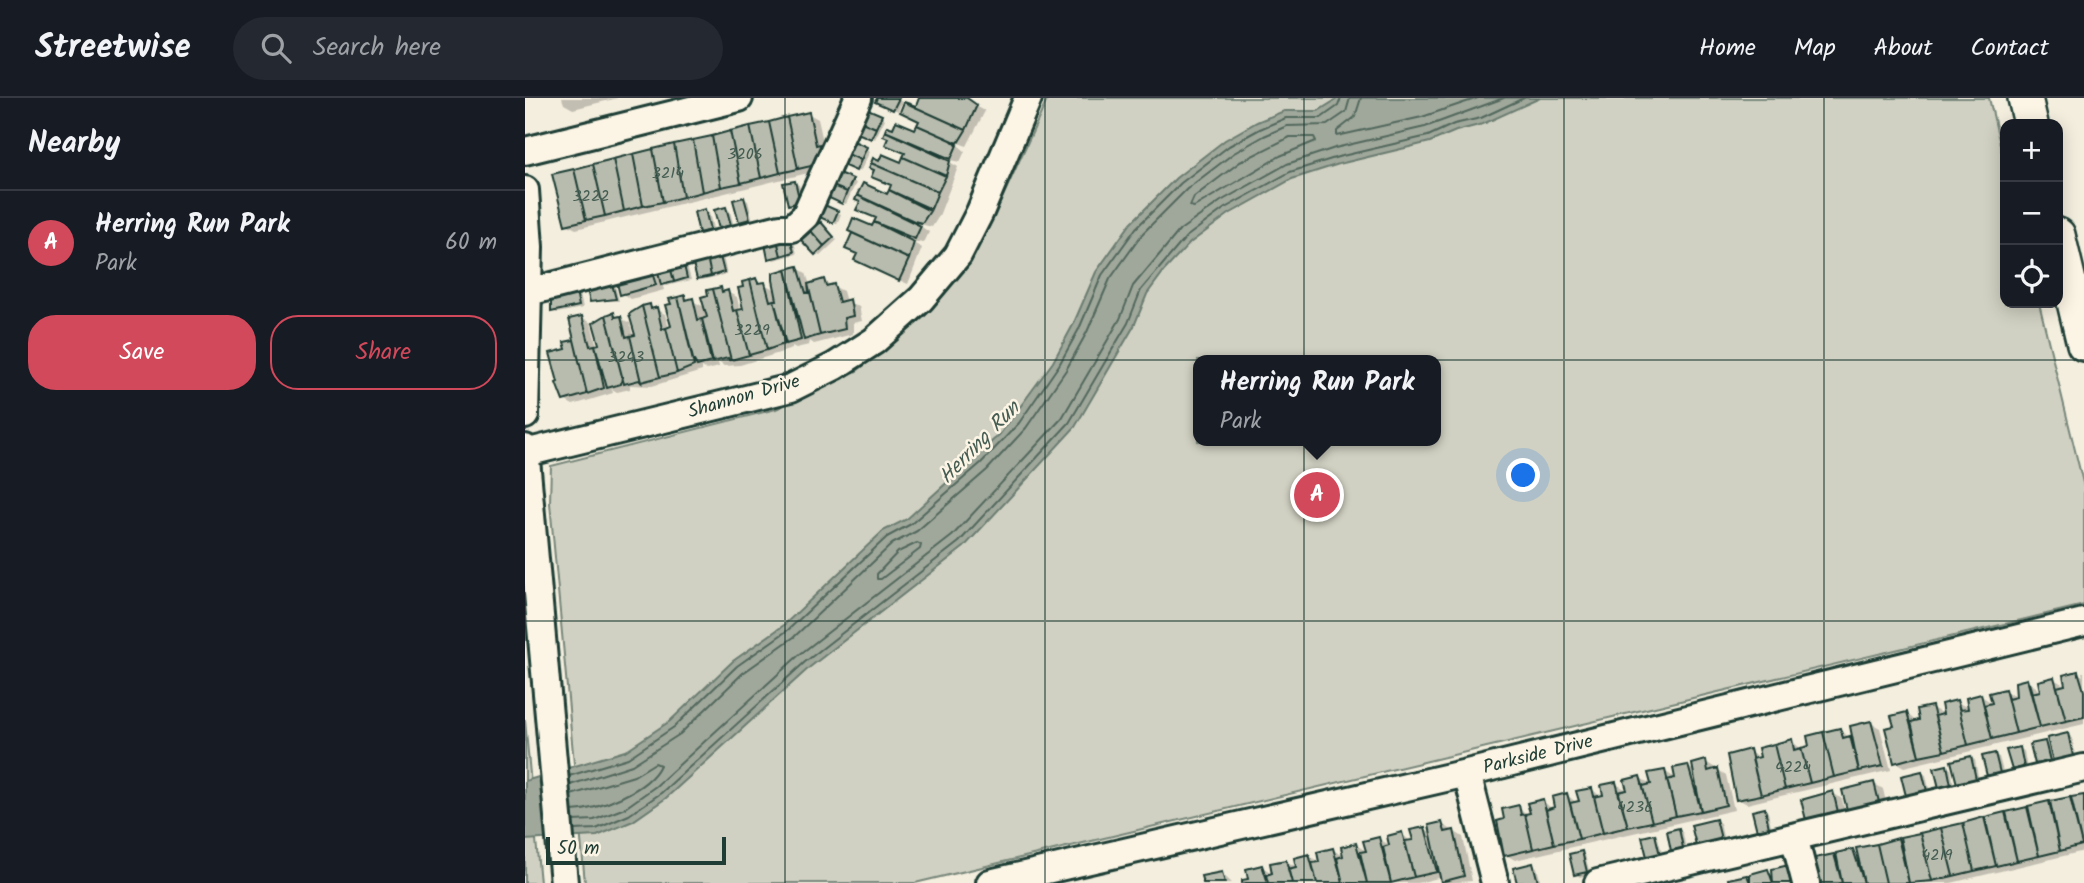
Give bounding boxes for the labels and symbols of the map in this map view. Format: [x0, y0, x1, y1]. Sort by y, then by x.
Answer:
house number: 3206 [727, 142, 763, 167]
house number: 3214 [652, 161, 684, 186]
house number: 3222 [572, 184, 610, 209]
house number: 3229 [734, 318, 770, 343]
house number: 3243 [608, 345, 644, 370]
street label: Shannon Drive [684, 367, 804, 427]
water label: Herring Run [931, 392, 1030, 492]
your location [1506, 458, 1540, 492]
pin: A [1294, 469, 1340, 521]
street label: Parkside Drive [1480, 727, 1597, 783]
house number: 4224 [1775, 755, 1811, 780]
house number: 4236 [1617, 795, 1653, 820]
scale bar [546, 834, 726, 866]
house number: 4219 [1922, 843, 1953, 868]

